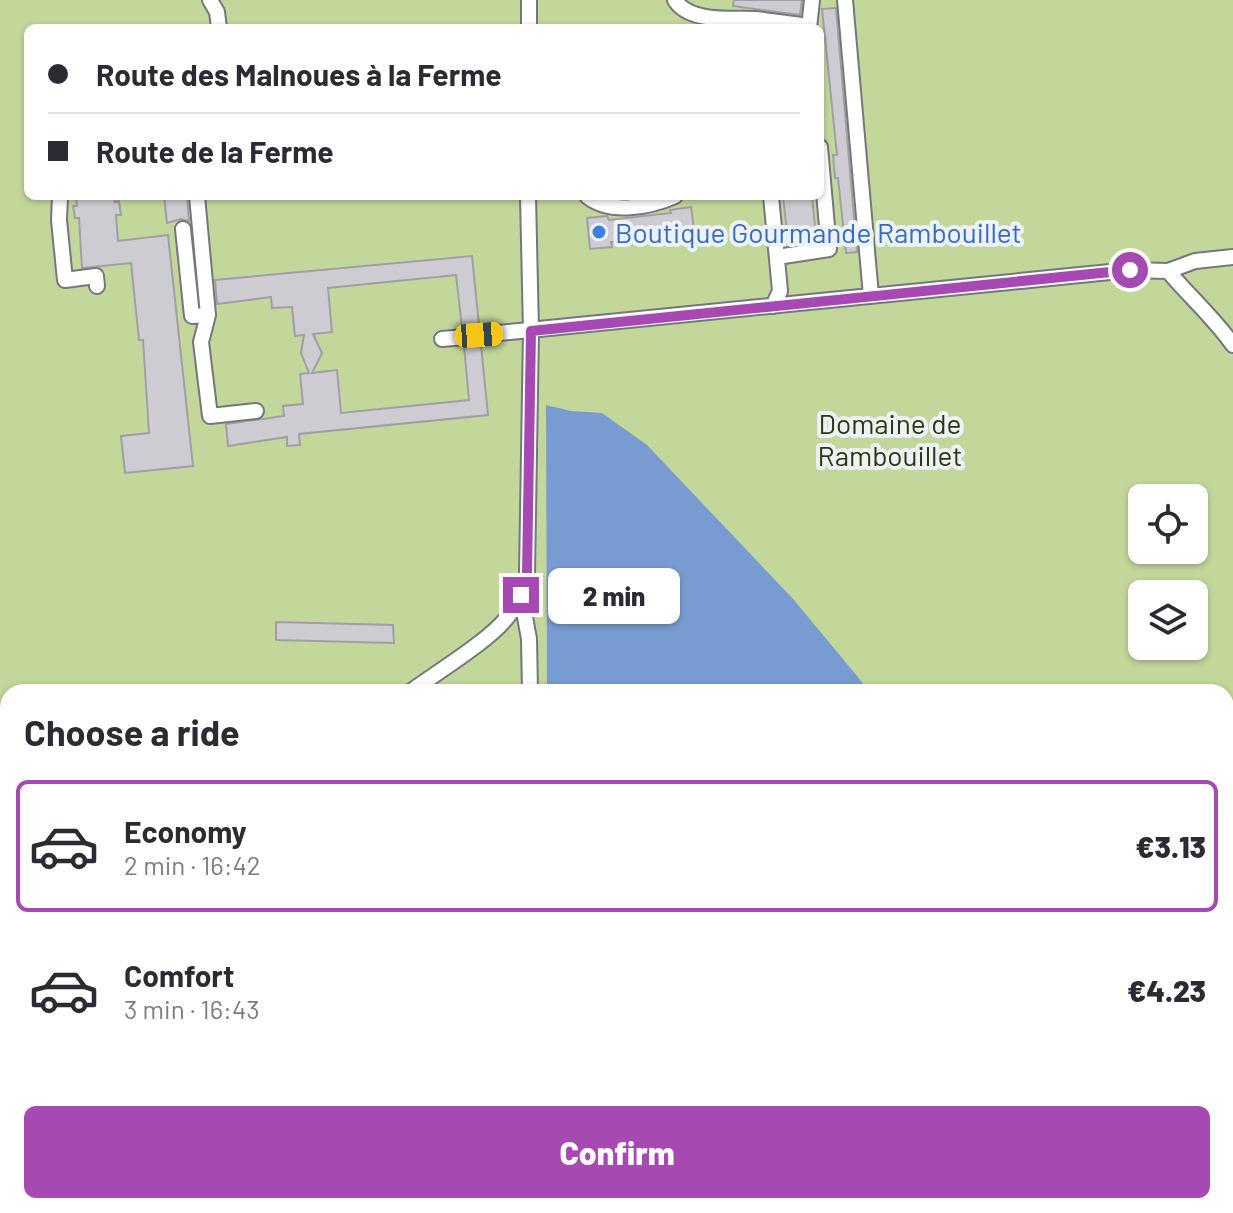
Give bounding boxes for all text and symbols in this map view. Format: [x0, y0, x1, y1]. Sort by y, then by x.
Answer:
text: Route des Malnoues à la Ferme [96, 56, 502, 92]
text: Route de la Ferme [96, 133, 334, 169]
place label: Boutique Gourmande Rambouillet [615, 215, 1022, 249]
marker: Boutique Gourmande Rambouillet [590, 223, 608, 241]
route start [1112, 252, 1148, 288]
car [454, 321, 504, 349]
park label: Domaine de Rambouillet [818, 406, 962, 472]
map controls [1128, 484, 1208, 660]
button: locate [1128, 484, 1208, 564]
callout: 2 min [549, 567, 681, 623]
route end [503, 577, 539, 613]
text: 2 min [583, 580, 645, 611]
button: layers [1128, 580, 1208, 660]
text: Choose a ride [24, 710, 240, 753]
icon: car [28, 810, 100, 882]
text: Economy [124, 813, 247, 849]
text: €3.13 [1135, 828, 1206, 864]
text: 2 min · 16:42 [124, 849, 261, 880]
icon: car [28, 954, 100, 1026]
text: Comfort [124, 957, 234, 993]
text: €4.23 [1127, 972, 1206, 1008]
text: 3 min · 16:43 [124, 993, 260, 1024]
button: Confirm [24, 1106, 1210, 1198]

